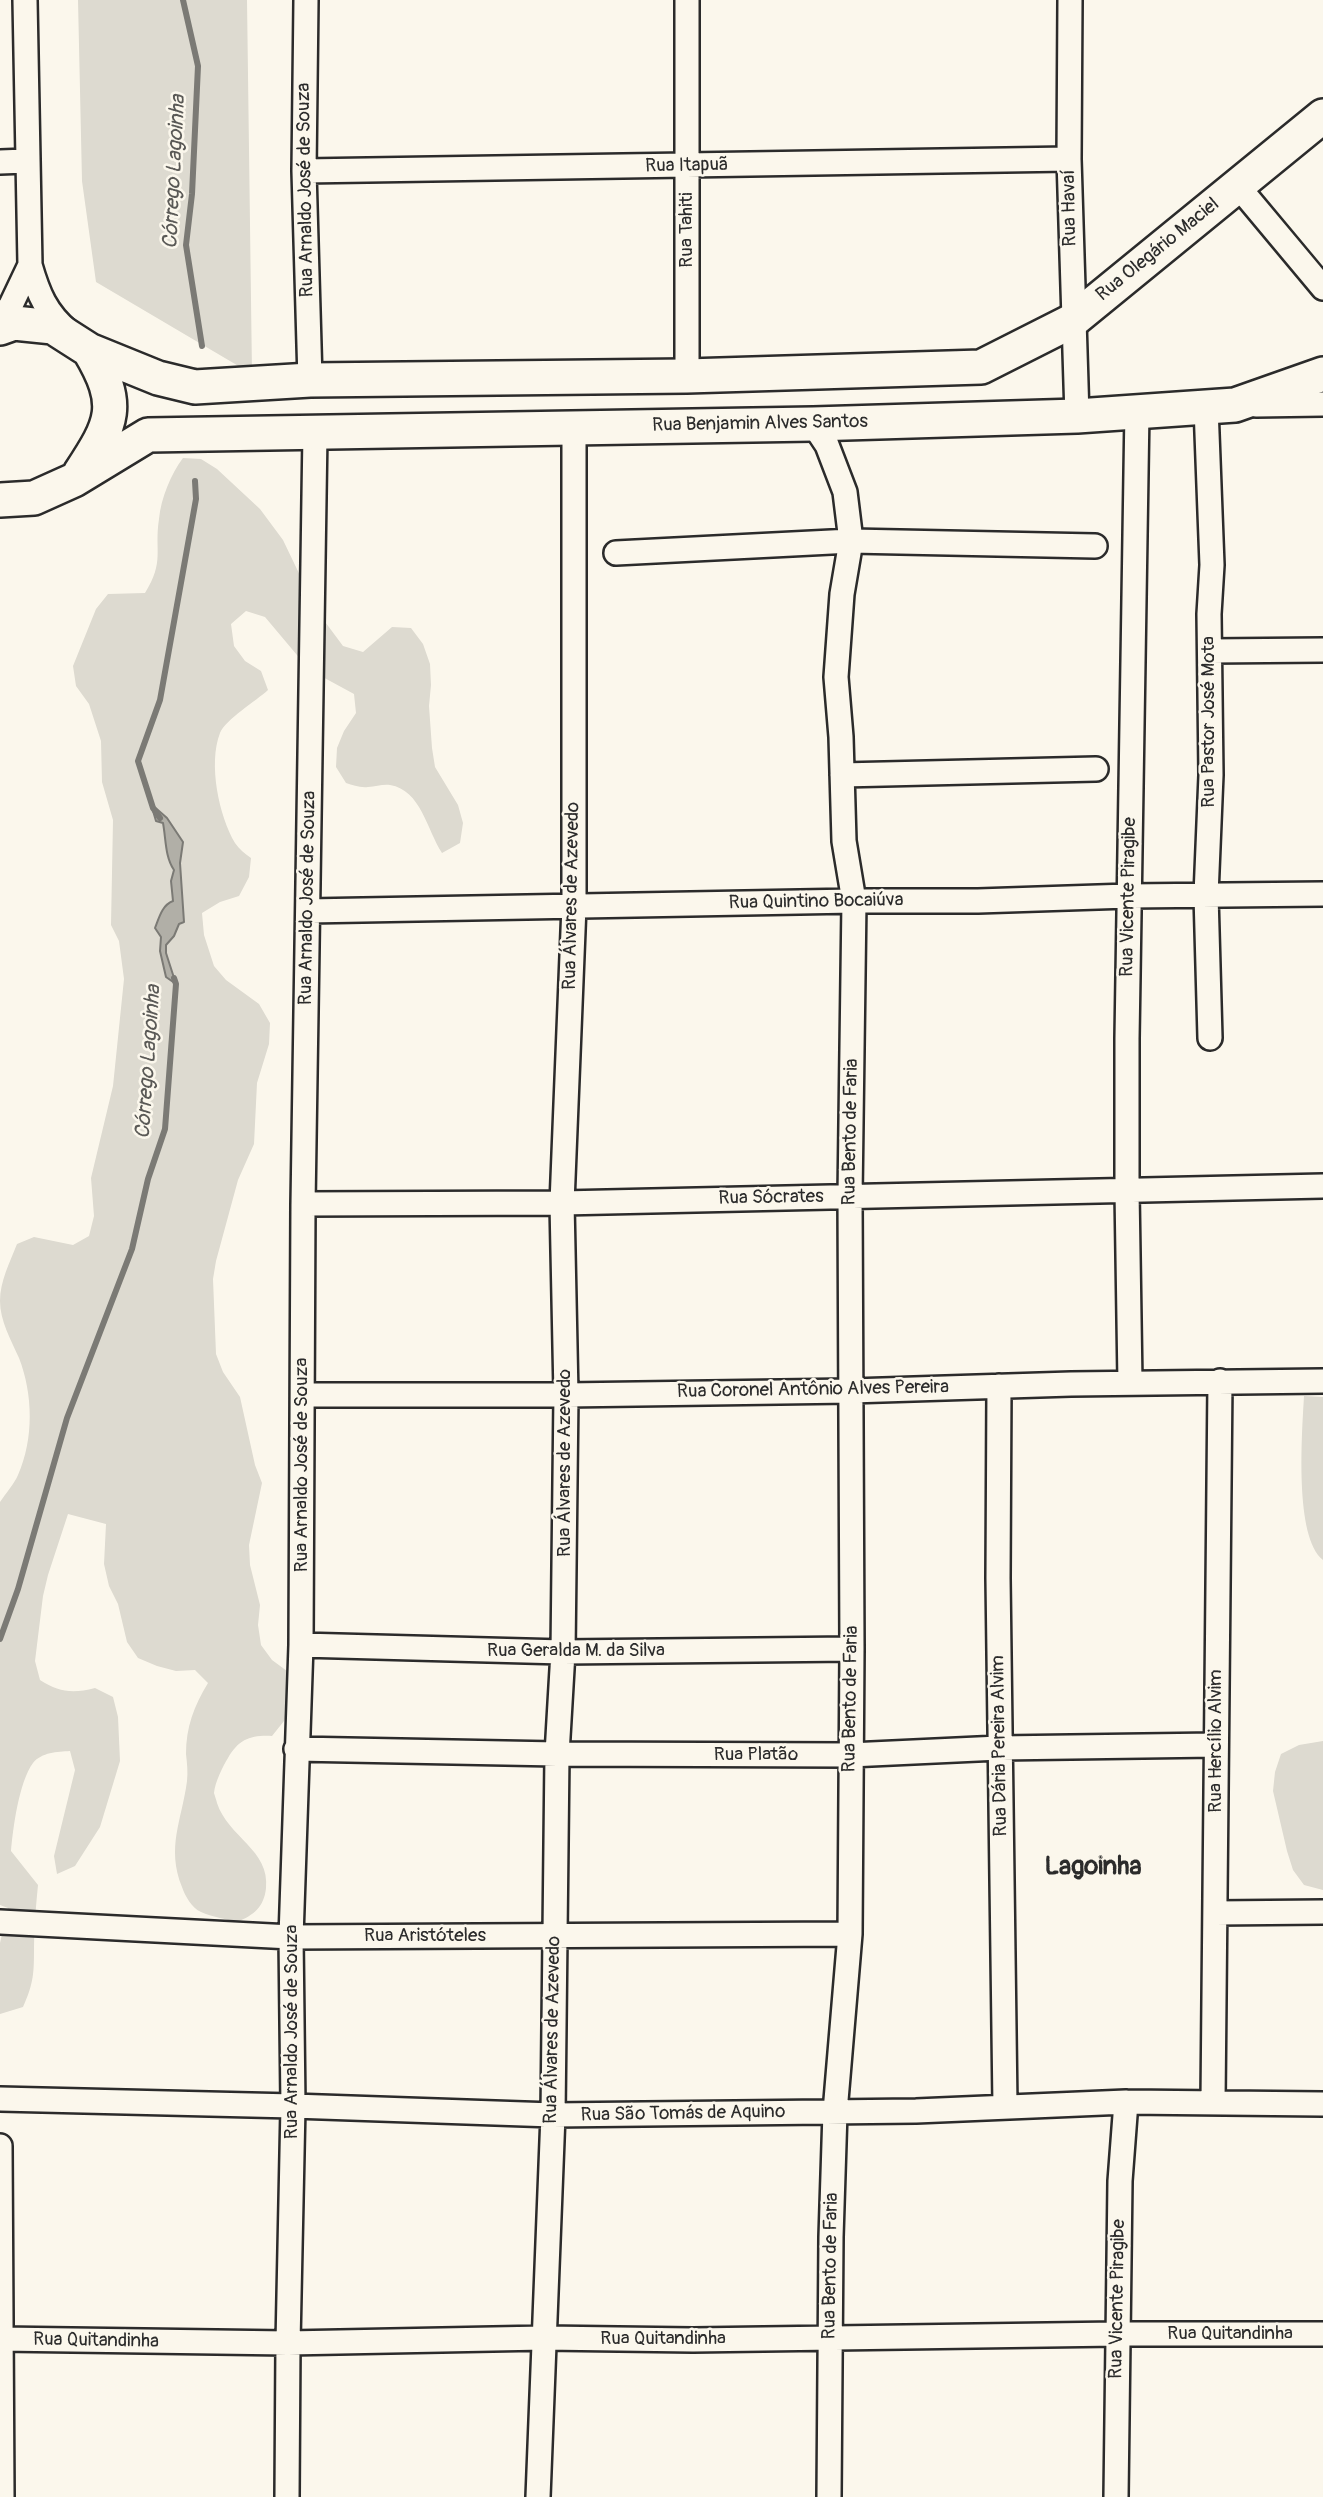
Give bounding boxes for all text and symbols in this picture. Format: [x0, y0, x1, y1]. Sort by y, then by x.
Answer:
street label: Rua Arnaldo José de Souza [293, 83, 319, 297]
water label: Córrego Lagoinha [158, 94, 192, 250]
street label: Rua Itapuã [645, 154, 729, 178]
street label: Rua Havaí [1058, 169, 1082, 247]
street label: Rua Tahiti [676, 192, 698, 268]
street label: Rua Olegário Maciel [1092, 193, 1224, 307]
street label: Rua Benjamin Alves Santos [652, 411, 868, 437]
street label: Rua Pastor José Mota [1198, 636, 1220, 808]
street label: Rua Arnaldo José de Souza [295, 791, 321, 1005]
street label: Rua Álvares de Azevedo [559, 802, 585, 990]
street label: Rua Vicente Piragibe [1116, 817, 1142, 977]
street label: Rua Quintino Bocaiúva [728, 889, 904, 915]
water label: Córrego Lagoinha [131, 984, 167, 1140]
street label: Rua Bento de Faria [838, 1058, 864, 1206]
street label: Rua Sócrates [718, 1186, 824, 1210]
street label: Rua Arnaldo José de Souza [291, 1358, 313, 1572]
street label: Rua Álvares de Azevedo [554, 1369, 576, 1557]
street label: Rua Coronel Antônio Alves Pereira [677, 1376, 949, 1404]
street label: Rua Bento de Faria [838, 1625, 864, 1773]
street label: Rua Geralda M. da Silva [487, 1640, 665, 1662]
street label: Rua Dária Pereira Alvim [987, 1655, 1013, 1837]
street label: Rua Hercílio Alvim [1205, 1669, 1227, 1813]
street label: Rua Platão [714, 1744, 798, 1766]
district label: Lagoinha [1044, 1851, 1142, 1883]
street label: Rua Arnaldo José de Souza [281, 1925, 303, 2139]
street label: Rua Aristóteles [364, 1925, 486, 1947]
street label: Rua Álvares de Azevedo [540, 1936, 566, 2124]
street label: Rua São Tomás de Aquino [580, 2101, 786, 2127]
street label: Rua Bento de Faria [818, 2192, 844, 2340]
street label: Rua Vicente Piragibe [1105, 2219, 1131, 2379]
street label: Rua Quitandinha [1167, 2323, 1293, 2345]
street label: Rua Quitandinha [600, 2328, 726, 2350]
street label: Rua Quitandinha [33, 2329, 159, 2353]

